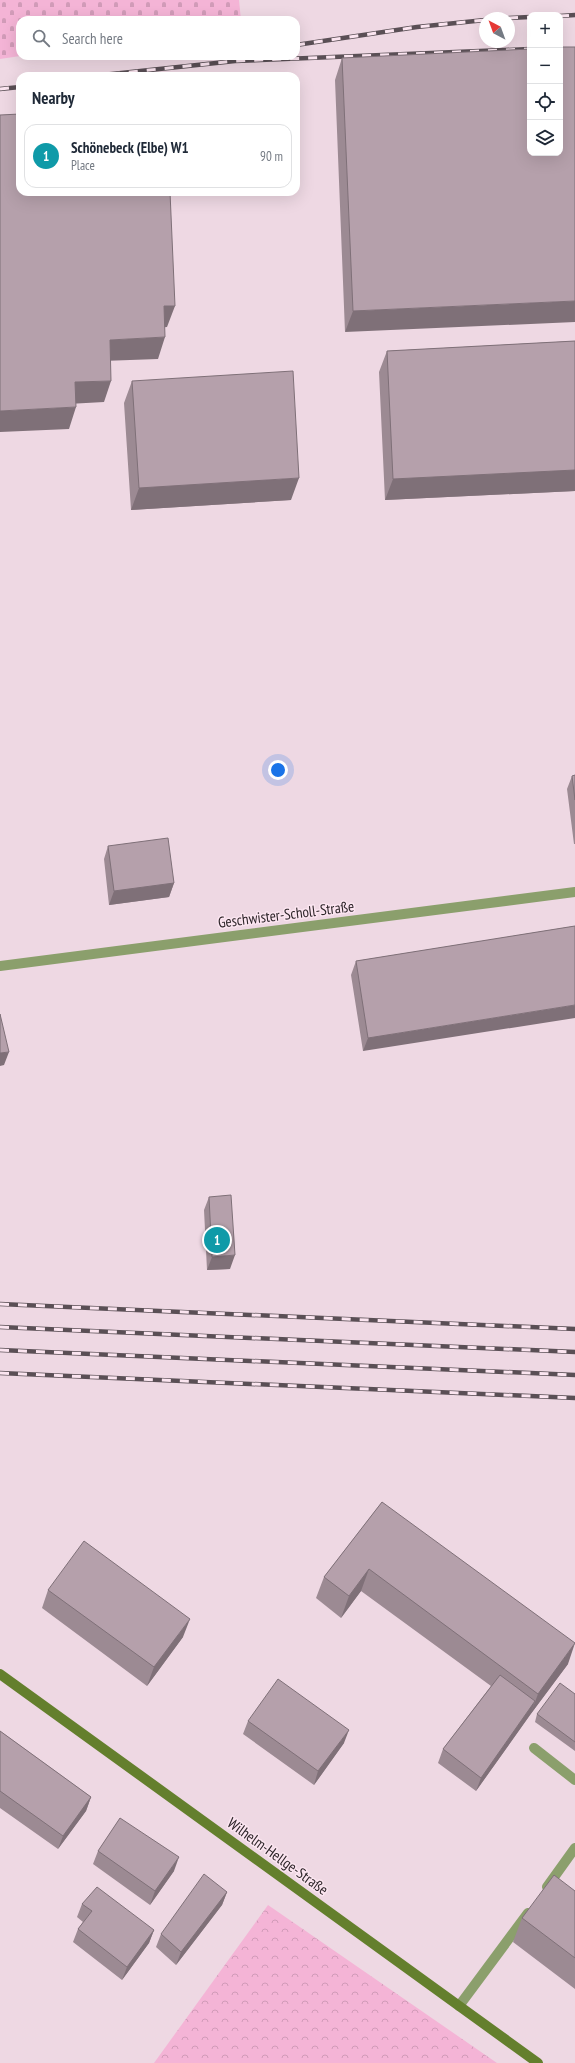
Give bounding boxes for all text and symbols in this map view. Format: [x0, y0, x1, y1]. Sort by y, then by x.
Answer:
north arrow [479, 12, 515, 48]
map controls [527, 12, 563, 156]
button: + [527, 12, 563, 48]
search box [16, 16, 300, 60]
icon: search [30, 27, 52, 49]
text: Search here [62, 29, 123, 48]
button: − [527, 48, 563, 84]
button: locate [527, 84, 563, 120]
text: Nearby [32, 87, 75, 109]
button: layers [527, 120, 563, 156]
text: Schönebeck (Elbe) W1 [71, 138, 189, 157]
text: 1 [43, 148, 49, 165]
text: 90 m [260, 148, 283, 165]
text: Place [71, 157, 95, 174]
your location [268, 760, 288, 780]
street label: Geschwister-Scholl-Straße [217, 896, 355, 932]
pin: 1 [204, 1225, 230, 1255]
street label: Wilhelm-Hellge-Straße [224, 1813, 332, 1899]

